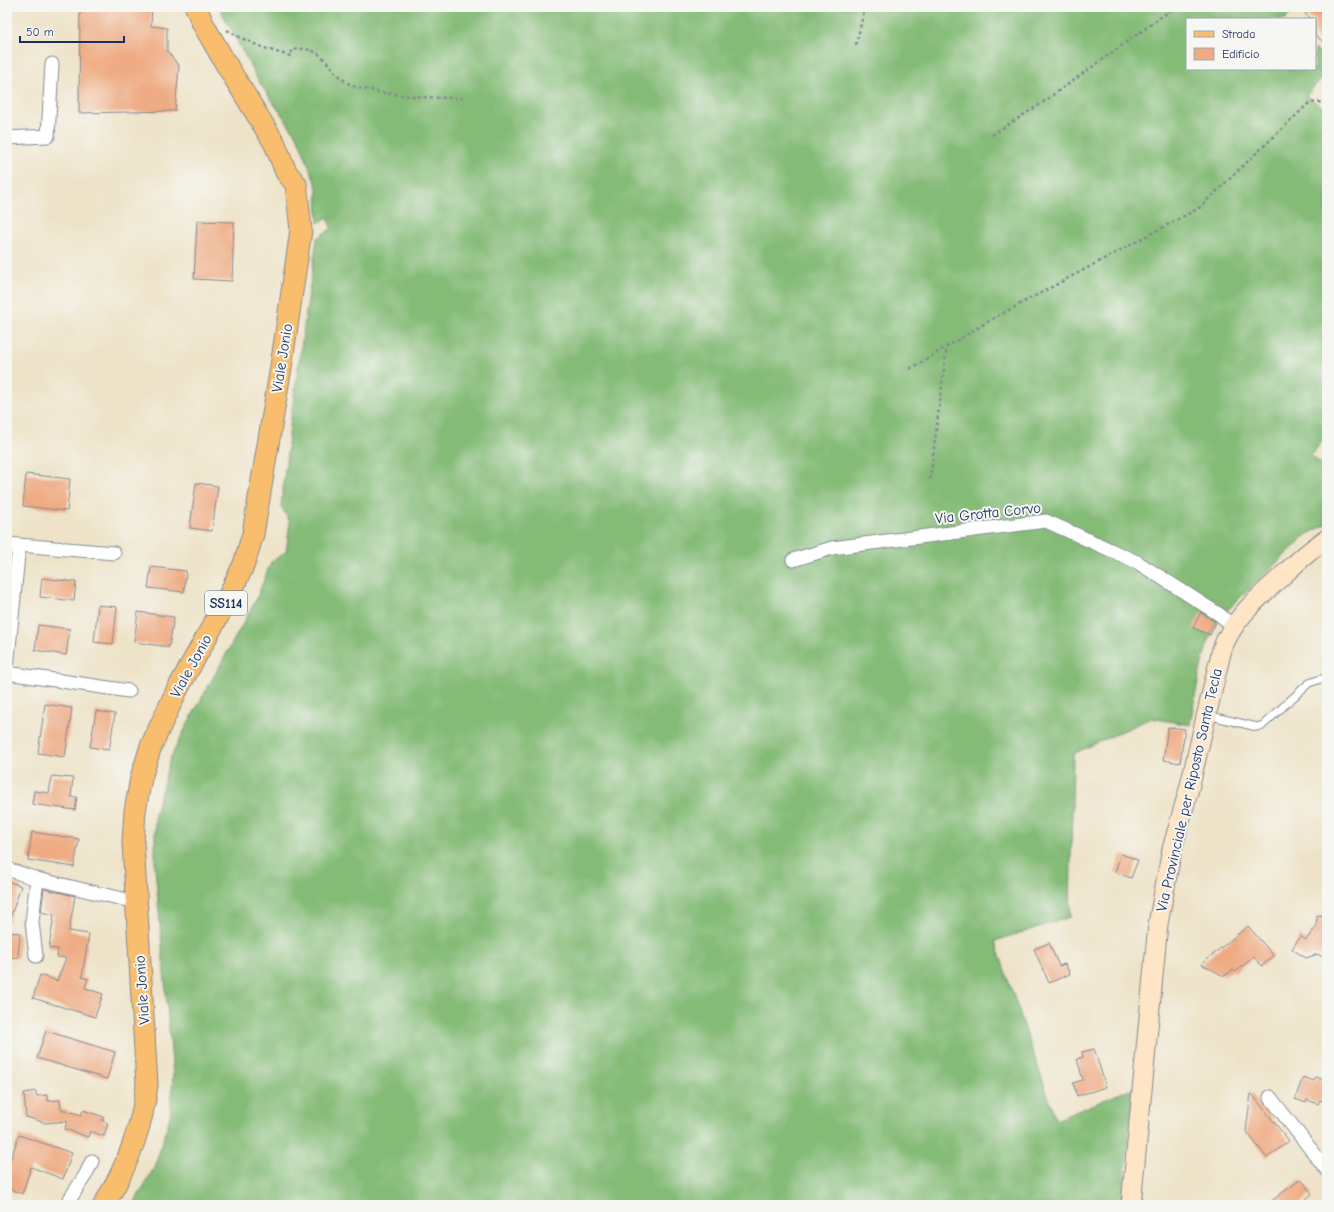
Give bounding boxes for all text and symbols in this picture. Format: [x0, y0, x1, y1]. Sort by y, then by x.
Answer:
scale bar [20, 18, 124, 44]
legend [1186, 18, 1316, 70]
text: 50 m [26, 25, 54, 39]
text: Strada [1222, 27, 1255, 41]
text: Edificio [1222, 47, 1259, 61]
street label: Viale Jonio [268, 322, 296, 394]
street label: Via Grotta Corvo [934, 498, 1042, 528]
road number: SS114 [205, 591, 247, 615]
street label: Viale Jonio [166, 631, 216, 701]
street label: Via Provinciale per Riposto Santa Tecla [1152, 667, 1226, 913]
street label: Viale Jonio [131, 955, 153, 1025]

